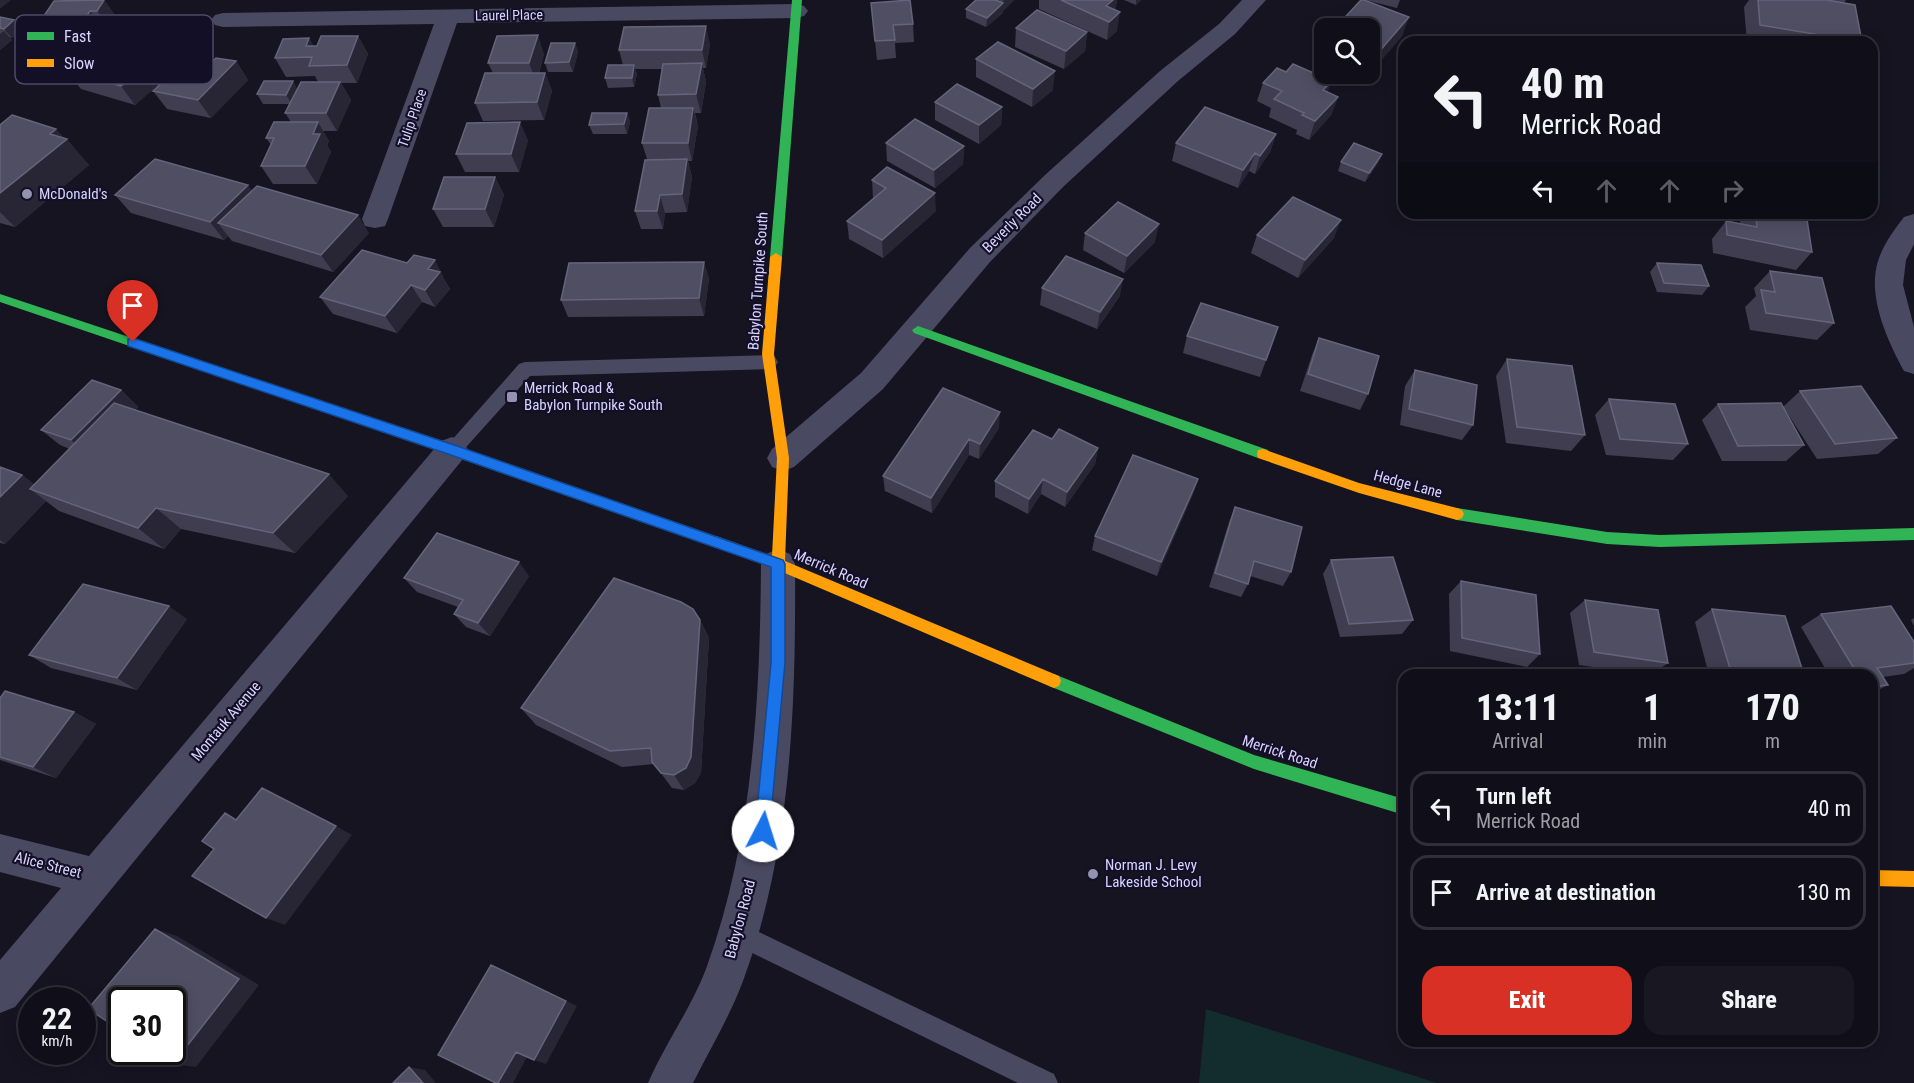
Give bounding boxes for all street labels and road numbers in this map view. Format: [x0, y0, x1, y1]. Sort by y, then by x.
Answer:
street label: Laurel Place [475, 6, 544, 24]
street label: Tulip Place [395, 86, 430, 149]
street label: Beverly Road [979, 190, 1045, 256]
street label: Babylon Turnpike South [744, 211, 772, 351]
street label: Hedge Lane [1372, 466, 1444, 502]
street label: Merrick Road [791, 545, 871, 593]
street label: Montauk Avenue [187, 678, 265, 764]
street label: Merrick Road [1240, 731, 1320, 773]
street label: Alice Street [13, 848, 83, 882]
street label: Babylon Road [721, 878, 759, 960]

